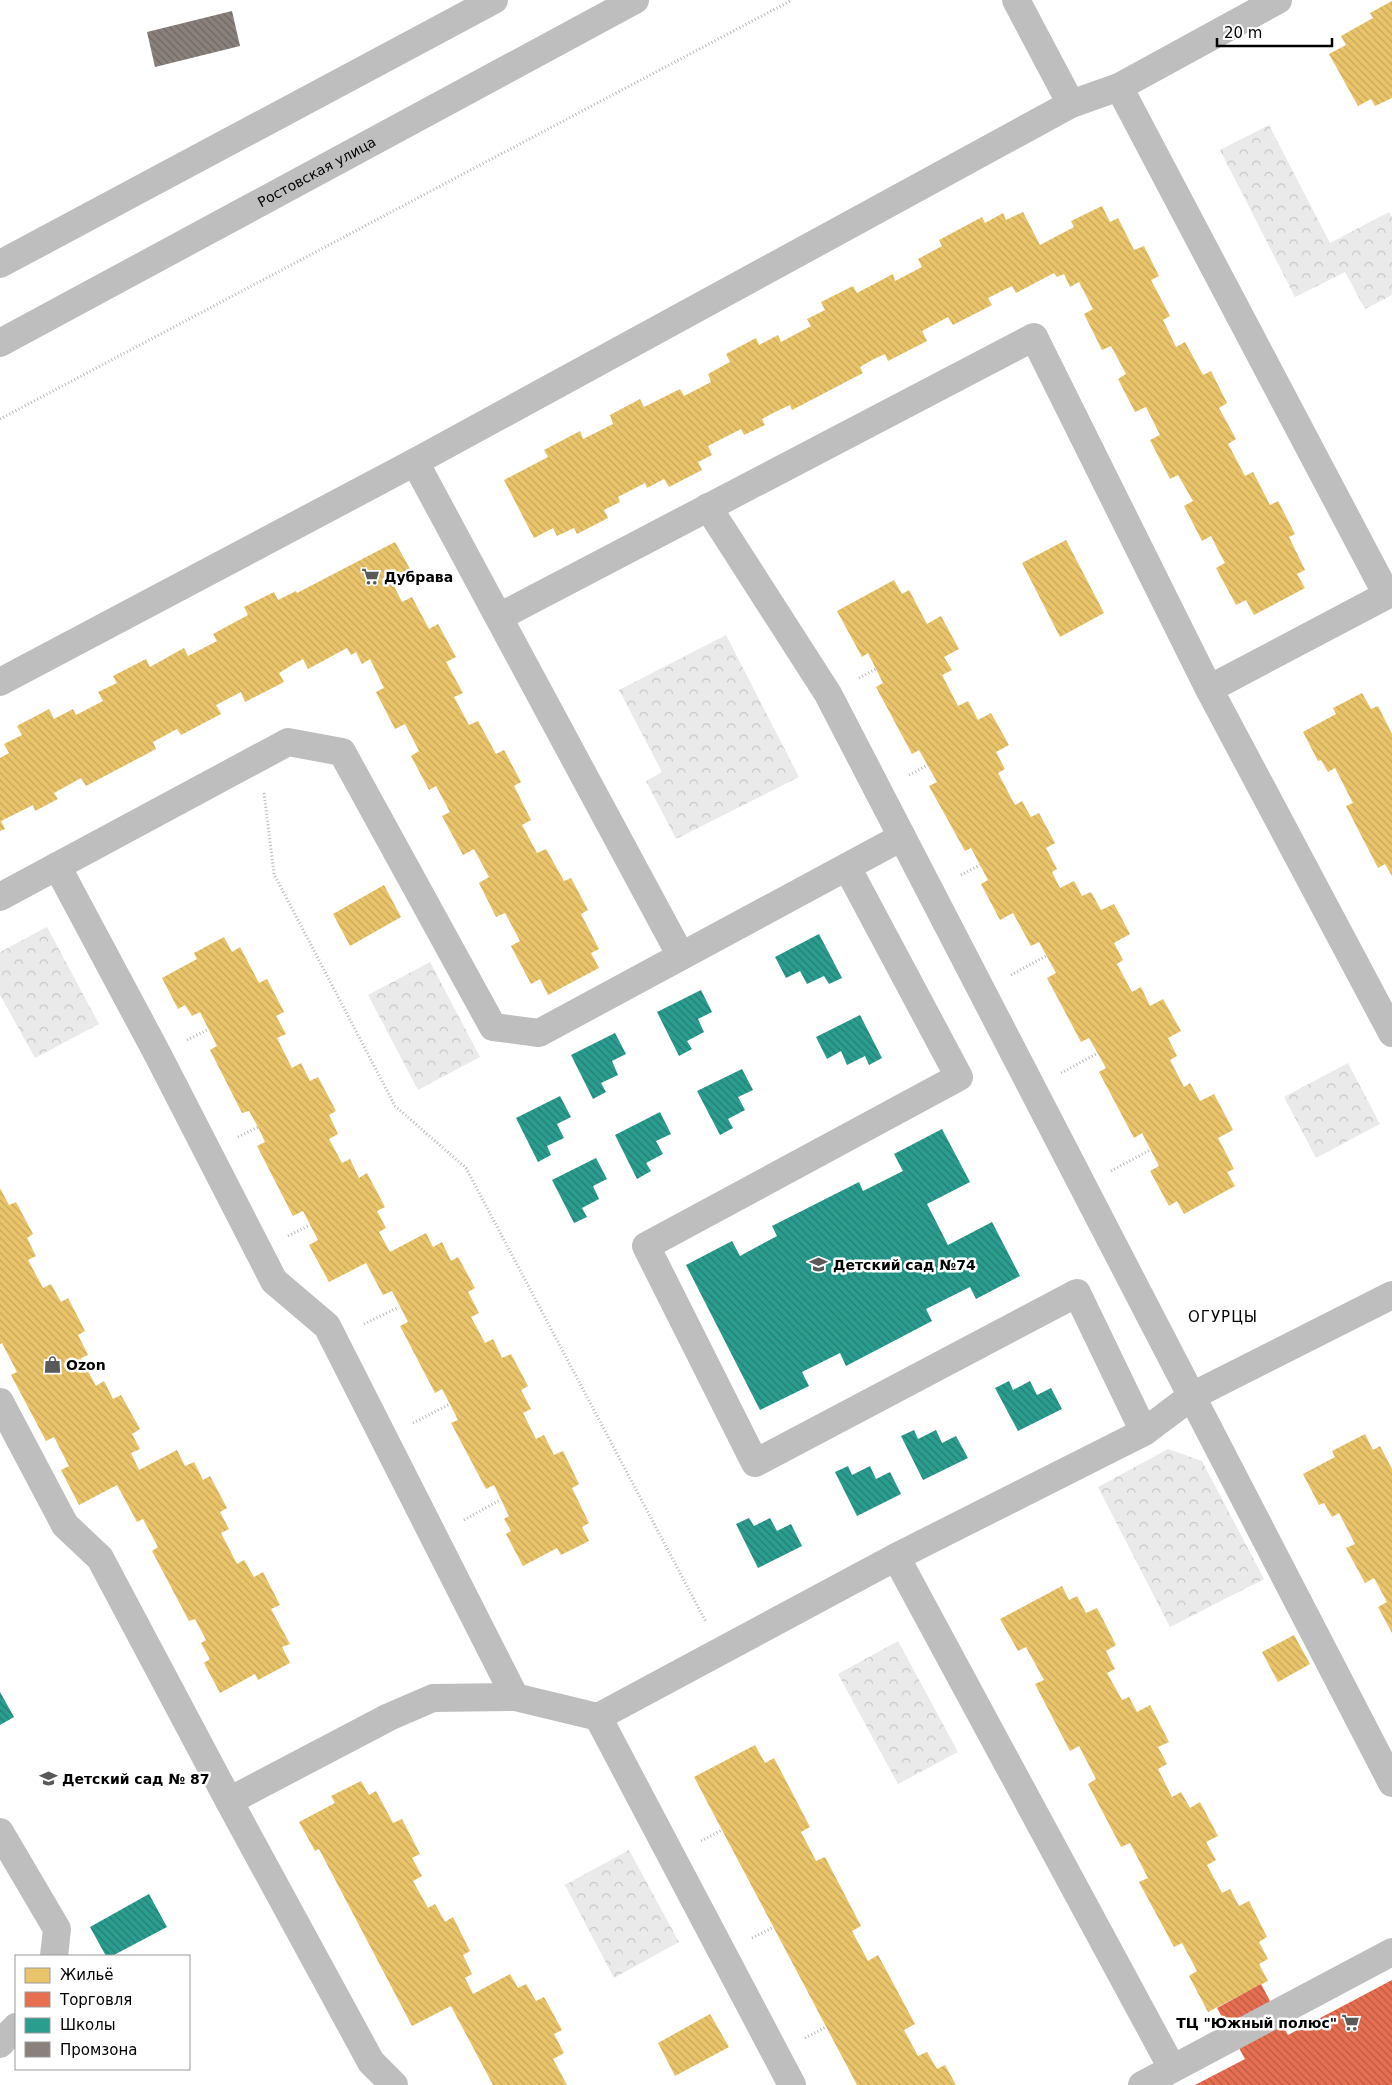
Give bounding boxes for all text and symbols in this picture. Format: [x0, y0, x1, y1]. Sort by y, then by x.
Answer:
scale bar [1217, 15, 1332, 47]
text: 20 m [1224, 24, 1262, 42]
street label: Ростовская улица [255, 134, 379, 210]
supermarket icon: Дубрава [360, 567, 380, 587]
place label: Дубрава [384, 569, 453, 585]
school or university icon: Детский сад №74 [809, 1255, 829, 1275]
place label: Детский сад №74 [833, 1257, 976, 1273]
district label: ОГУРЦЫ [1188, 1308, 1258, 1326]
shop icon: Ozon [42, 1355, 62, 1375]
place label: Ozon [66, 1357, 106, 1373]
school or university icon: Детский сад № 87 [38, 1769, 58, 1789]
place label: Детский сад № 87 [62, 1771, 210, 1787]
legend [15, 1955, 190, 2070]
text: Жильё [60, 1966, 114, 1984]
text: Торговля [59, 1991, 132, 2009]
supermarket icon: ТЦ "Южный полюс" [1341, 2013, 1361, 2033]
place label: ТЦ "Южный полюс" [1176, 2015, 1337, 2031]
text: Школы [60, 2016, 116, 2034]
text: Промзона [60, 2041, 137, 2059]

